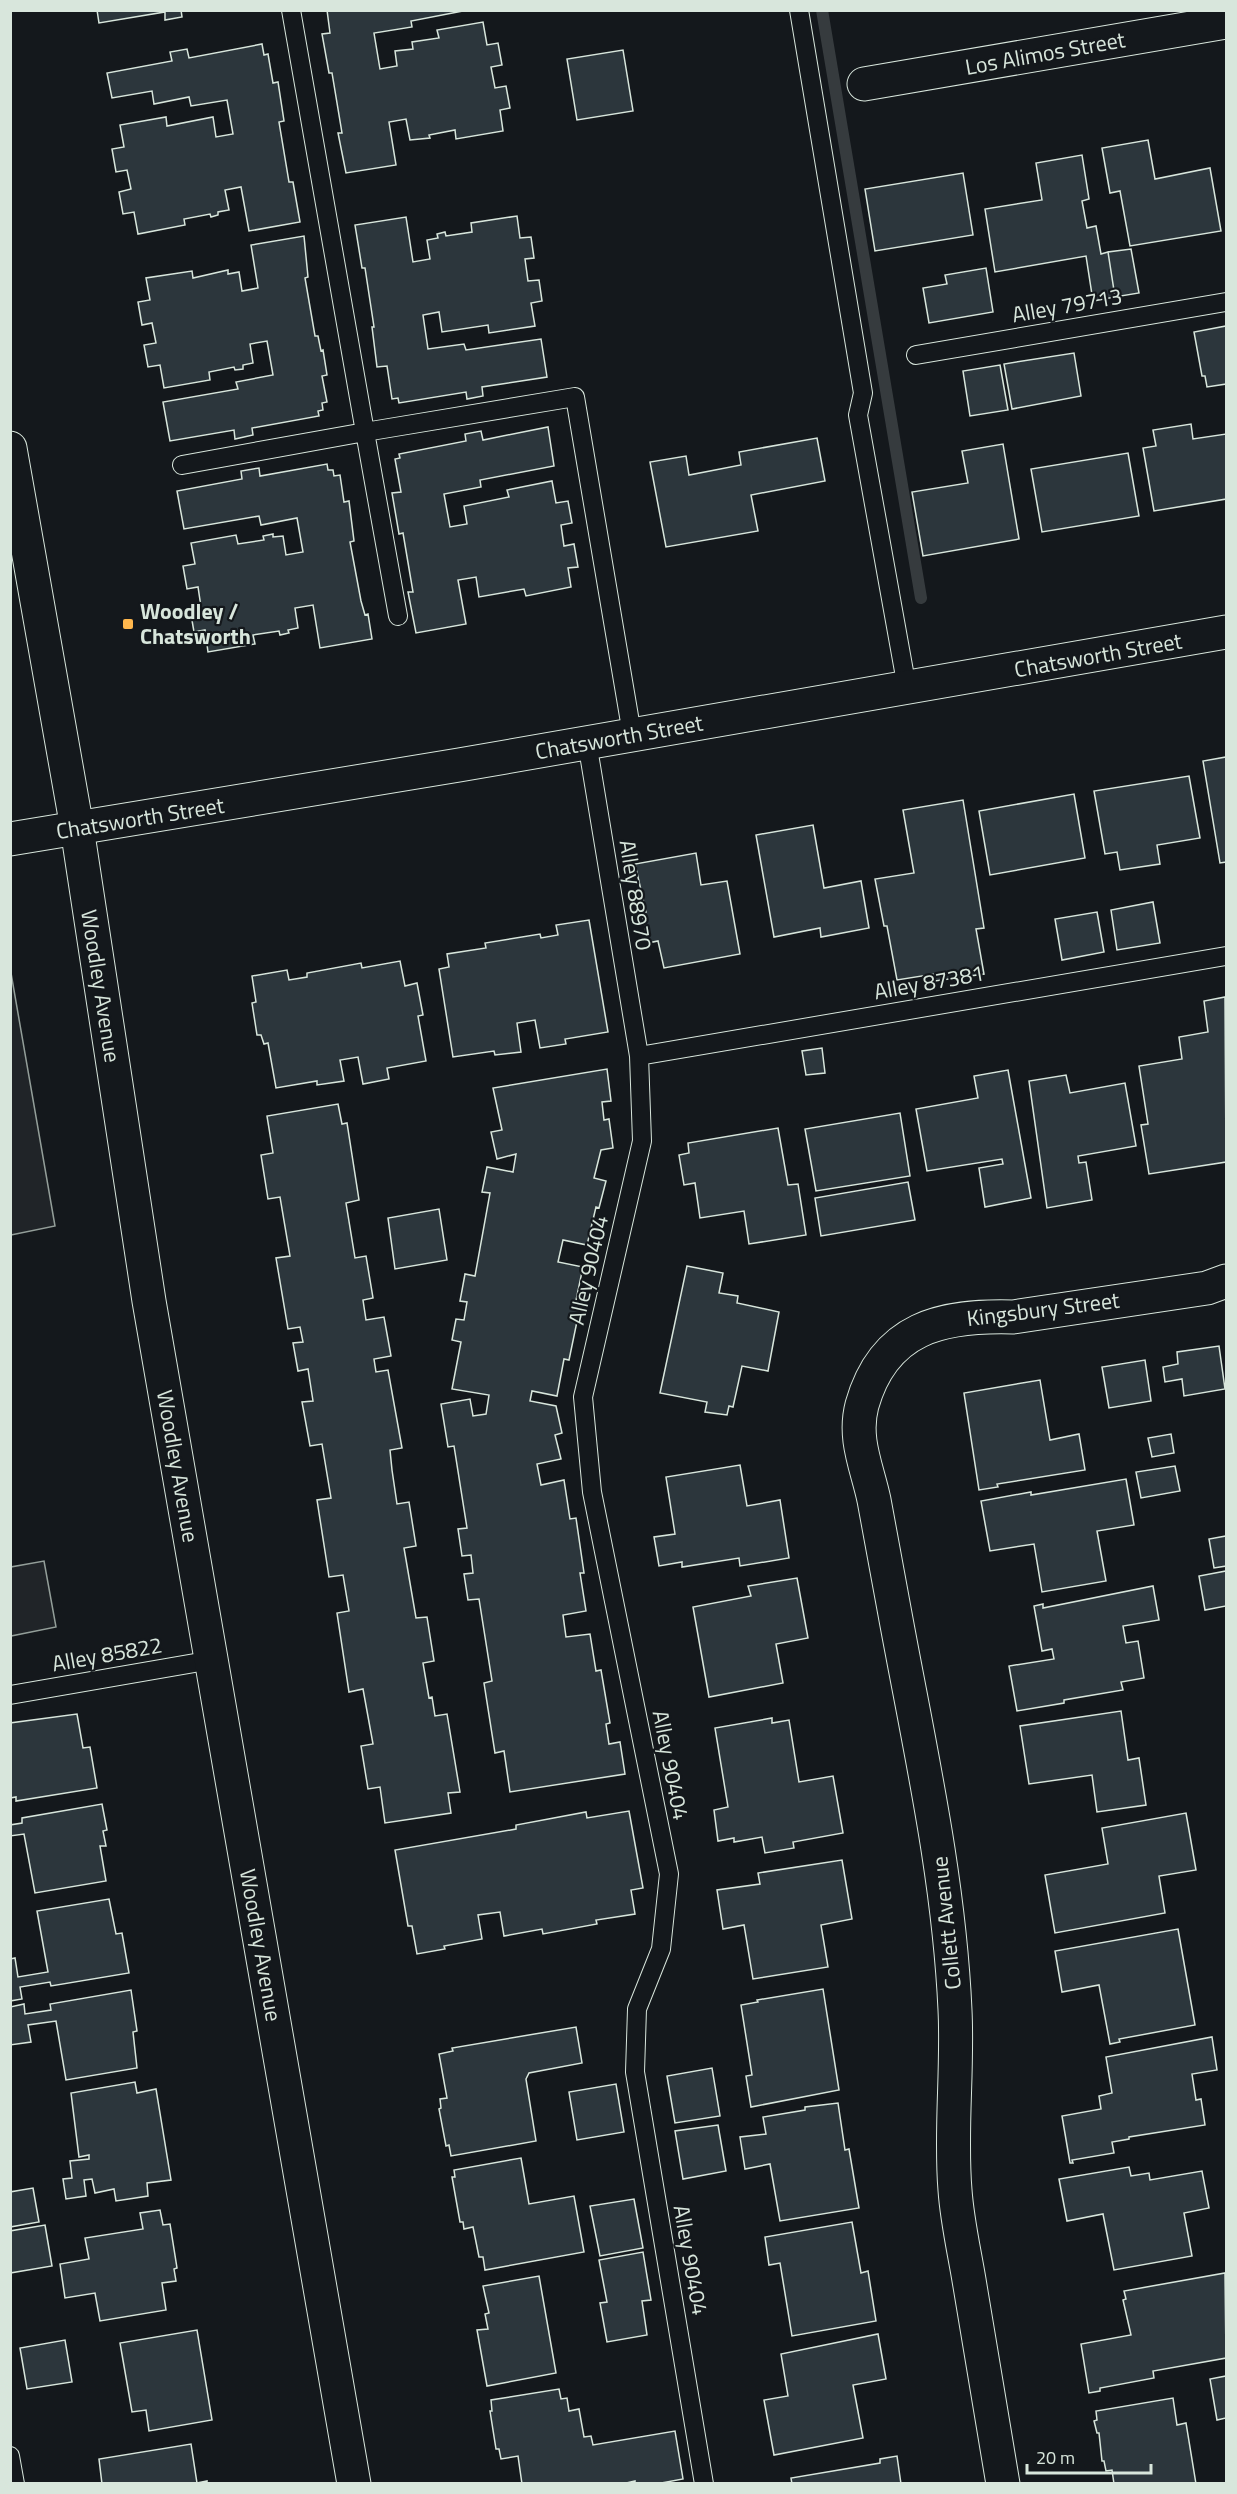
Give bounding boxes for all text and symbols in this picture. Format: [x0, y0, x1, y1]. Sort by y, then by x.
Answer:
street label: Los Alimos Street [962, 22, 1128, 84]
street label: Alley 79713 [1009, 279, 1125, 331]
place label: Woodley / Chatsworth [140, 594, 251, 653]
marker: Woodley / Chatsworth [121, 617, 135, 631]
street label: Chatsworth Street [1012, 623, 1185, 686]
street label: Chatsworth Street [533, 705, 706, 768]
street label: Chatsworth Street [54, 788, 227, 848]
street label: Alley 88970 [611, 837, 661, 953]
street label: Woodley Avenue [72, 907, 130, 1065]
street label: Alley 87381 [871, 956, 987, 1008]
street label: Alley 90404 [559, 1212, 617, 1328]
street label: Kingsbury Street [965, 1283, 1122, 1335]
street label: Woodley Avenue [148, 1387, 208, 1545]
street label: Alley 85822 [49, 1628, 165, 1680]
street label: Alley 90404 [644, 1707, 698, 1823]
street label: Collett Avenue [922, 1855, 970, 1991]
street label: Woodley Avenue [231, 1866, 291, 2024]
street label: Alley 90404 [665, 2202, 717, 2318]
scale bar [1027, 2437, 1152, 2475]
text: 20 m [1036, 2444, 1075, 2471]

